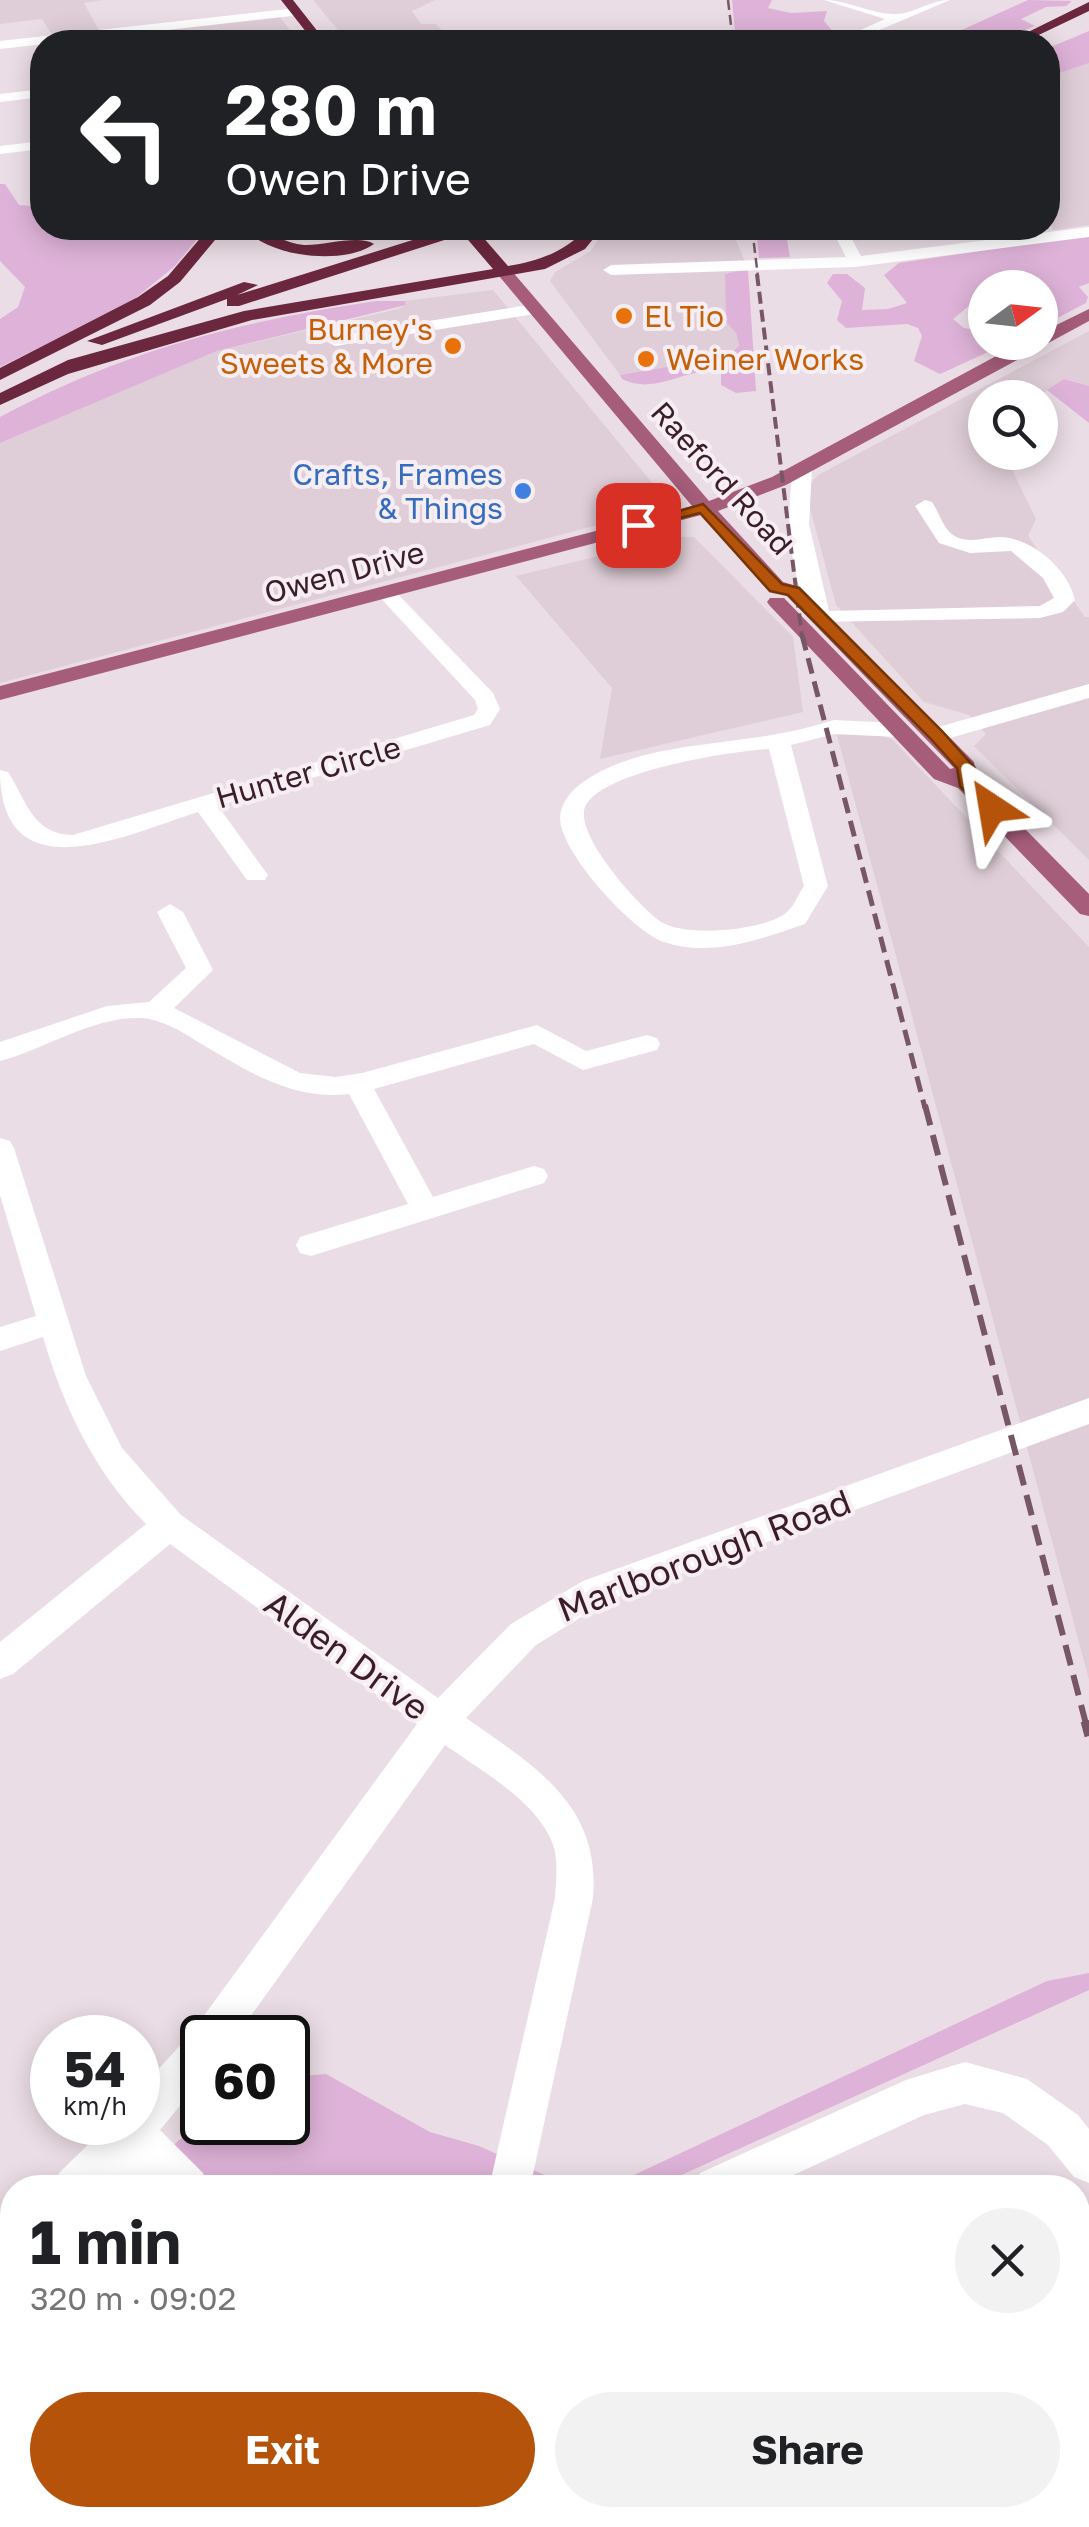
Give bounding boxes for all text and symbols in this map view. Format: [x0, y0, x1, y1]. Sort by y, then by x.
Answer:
text: 280 m [225, 66, 437, 150]
icon: left [60, 70, 190, 200]
text: Owen Drive [225, 151, 471, 205]
north arrow [968, 270, 1058, 360]
map controls [968, 270, 1058, 470]
place label: El Tio [644, 298, 724, 334]
marker: El Tio [613, 305, 635, 327]
place label: Burney's Sweets & More [220, 311, 433, 381]
marker: Burney's Sweets & More [442, 335, 464, 357]
place label: Weiner Works [666, 341, 864, 377]
marker: Weiner Works [635, 348, 657, 370]
button: search [968, 380, 1058, 470]
street label: Raeford Road [644, 394, 800, 562]
place label: Crafts, Frames & Things [293, 456, 503, 526]
marker: Crafts, Frames & Things [512, 480, 534, 502]
pin [596, 483, 681, 568]
icon: arrive [611, 498, 666, 553]
street label: Owen Drive [260, 533, 428, 611]
street label: Hunter Circle [211, 728, 405, 816]
position arrow [940, 756, 1044, 860]
street label: Marlborough Road [552, 1480, 856, 1630]
street label: Alden Drive [257, 1581, 437, 1729]
speed limit sign: 60 [180, 2015, 310, 2145]
text: 54 [64, 2038, 126, 2098]
text: km/h [63, 2090, 127, 2121]
text: 1 min [30, 2205, 181, 2277]
button: close [955, 2208, 1060, 2313]
text: 320 m · 09:02 [30, 2279, 236, 2317]
button: Exit [30, 2392, 535, 2507]
button: Share [555, 2392, 1060, 2507]

